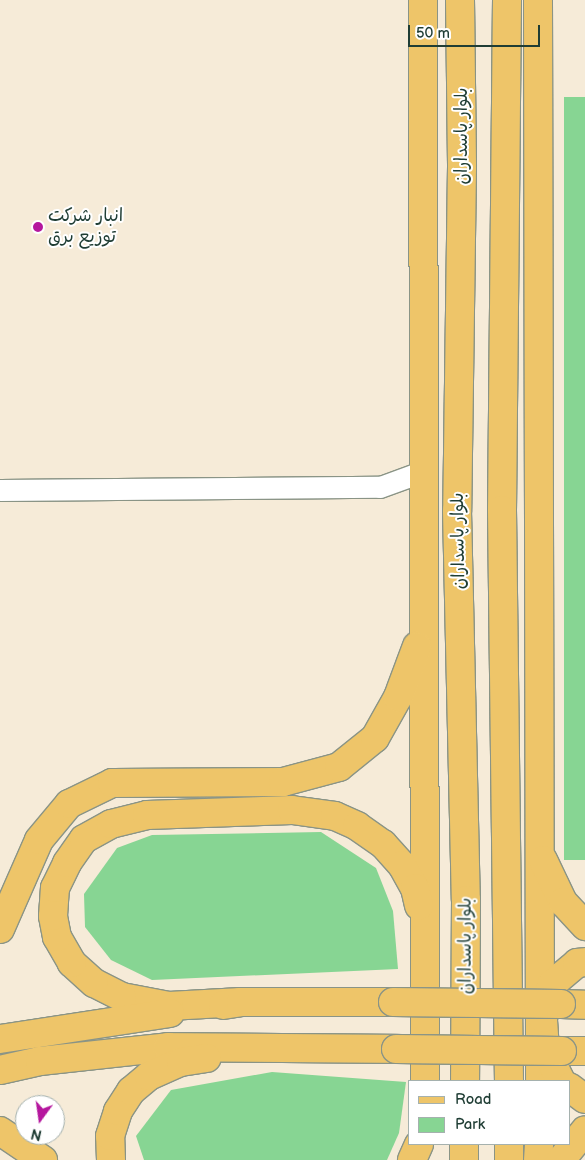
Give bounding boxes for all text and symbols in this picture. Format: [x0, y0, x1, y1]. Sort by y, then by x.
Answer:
scale bar [410, 15, 542, 47]
text: 50 m [416, 24, 450, 43]
street label: بلوار پاسداران [451, 88, 473, 184]
place label: انبار شرکت توزیع برق [48, 206, 123, 248]
marker: انبار شرکت توزیع برق [32, 221, 44, 233]
street label: بلوار پاسداران [447, 492, 471, 590]
street label: بلوار پاسداران [455, 898, 477, 994]
legend [408, 1080, 570, 1145]
text: Road [455, 1090, 491, 1109]
north arrow [15, 1095, 65, 1145]
text: Park [455, 1115, 485, 1134]
text: N [29, 1125, 44, 1144]

